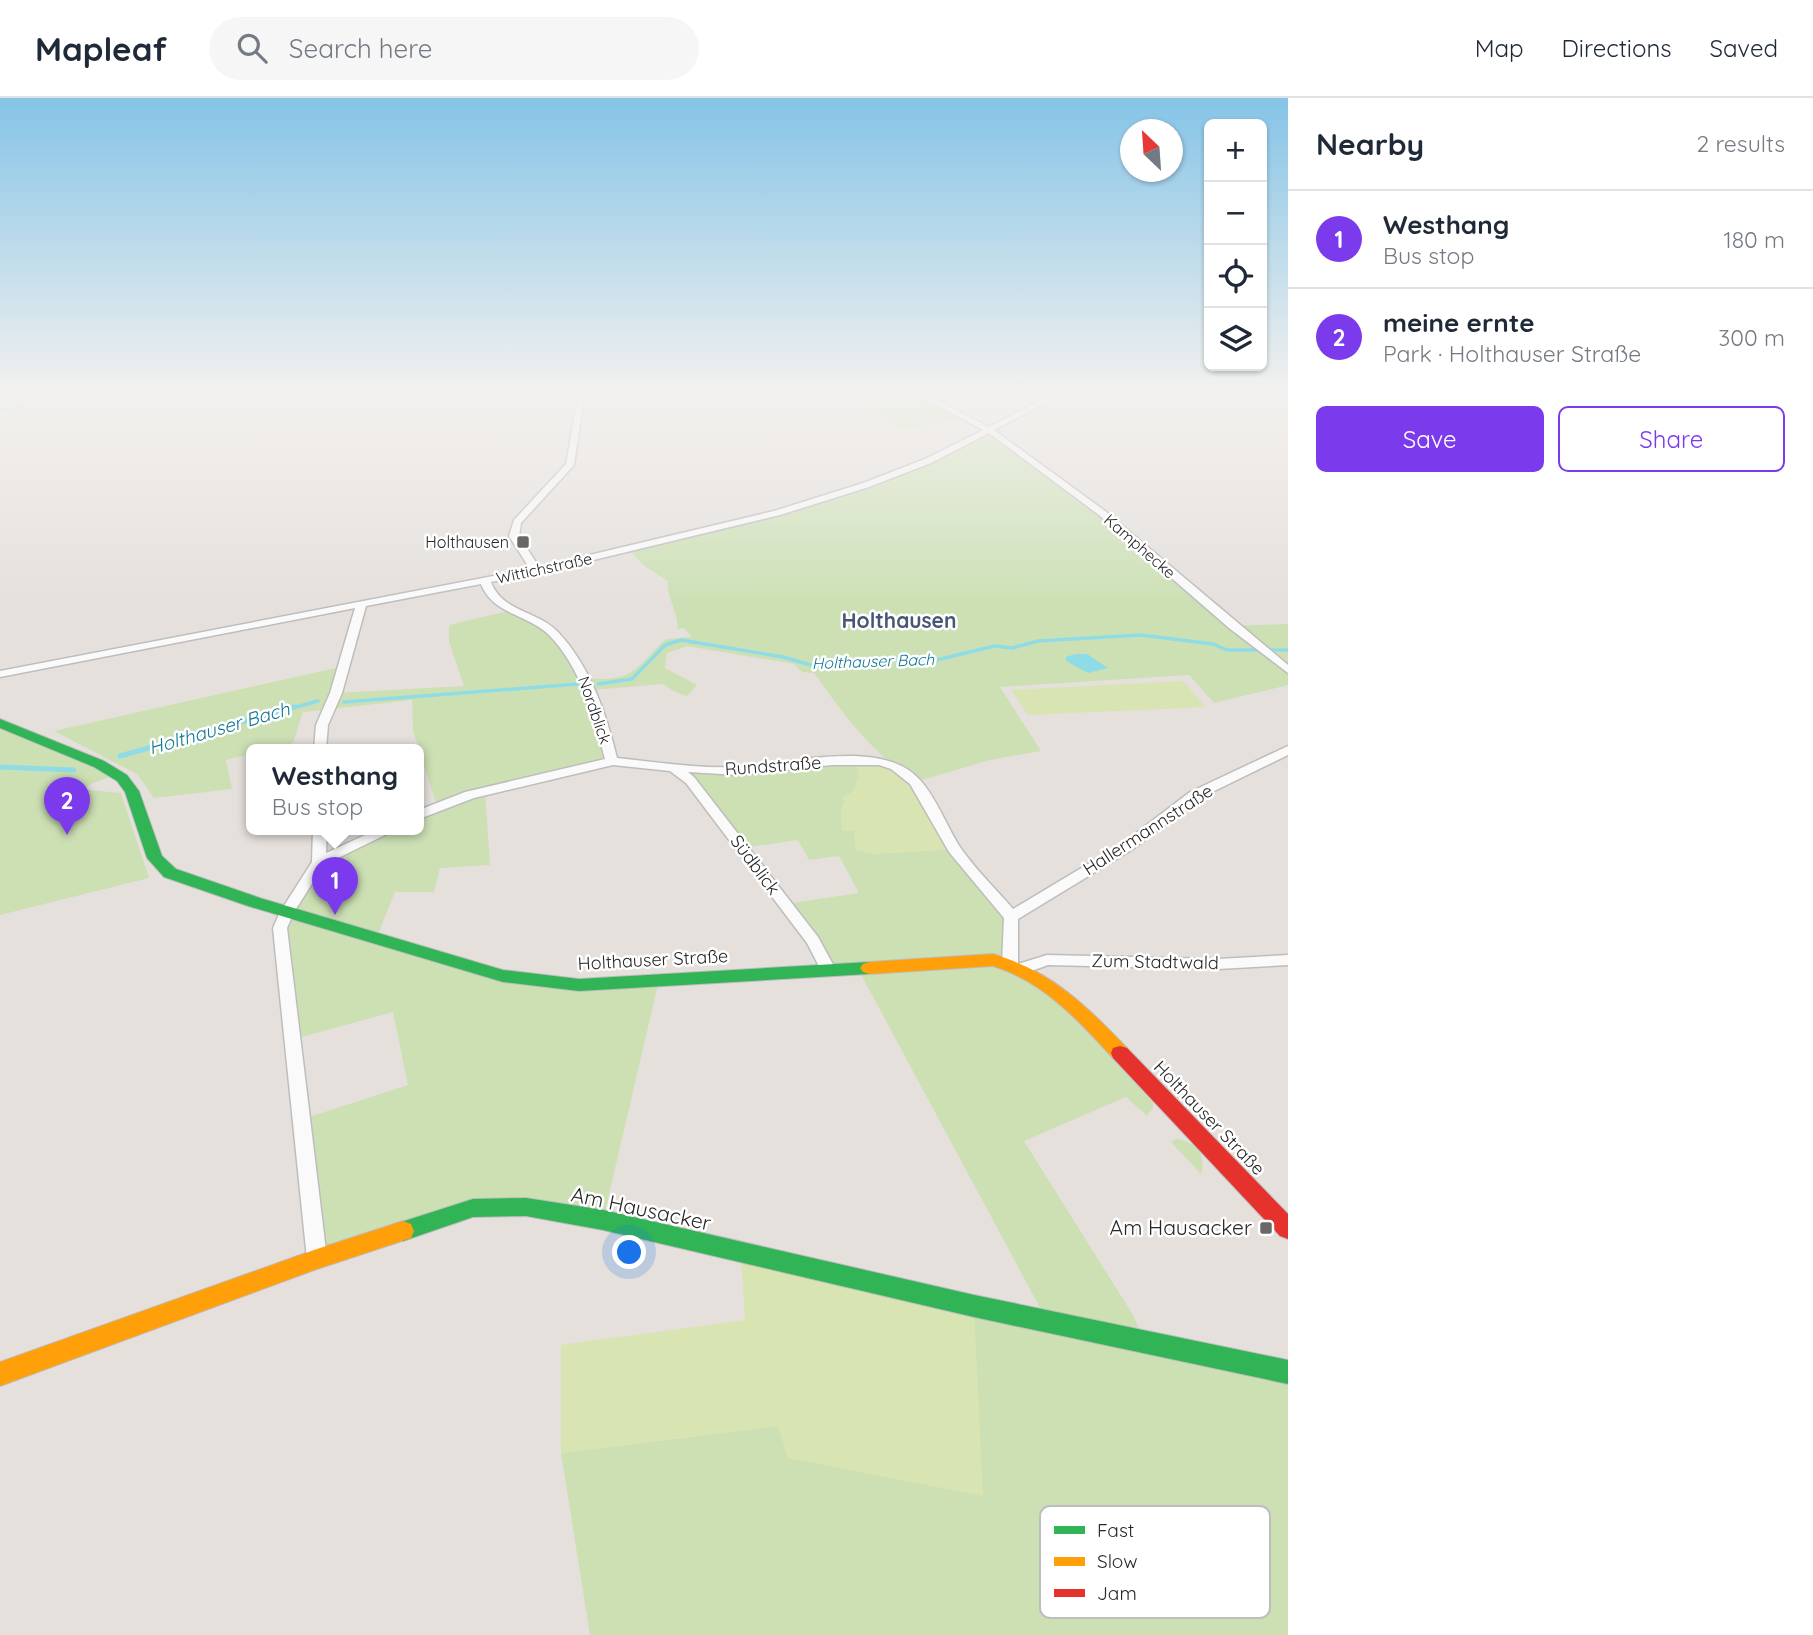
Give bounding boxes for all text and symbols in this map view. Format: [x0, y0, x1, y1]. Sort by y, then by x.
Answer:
search box [209, 17, 699, 80]
text: Mapleaf [35, 28, 167, 69]
icon: search [233, 29, 271, 67]
text: Search here [289, 32, 432, 65]
text: Map [1475, 33, 1524, 63]
text: Directions [1562, 33, 1672, 63]
text: Saved [1710, 33, 1778, 63]
north arrow [1120, 119, 1183, 182]
map controls [1204, 119, 1267, 371]
button: + [1204, 119, 1267, 182]
text: Nearby [1316, 125, 1424, 163]
text: 2 results [1696, 129, 1785, 158]
button: − [1204, 182, 1267, 245]
text: Westhang [1383, 208, 1509, 241]
text: 1 [1335, 225, 1343, 254]
text: 180 m [1723, 225, 1785, 254]
text: Bus stop [1383, 241, 1474, 270]
button: locate [1204, 245, 1267, 308]
text: meine ernte [1383, 306, 1535, 339]
button: layers [1204, 308, 1267, 371]
text: 2 [1332, 323, 1346, 352]
text: 300 m [1718, 323, 1785, 352]
text: Park · Holthauser Straße [1383, 339, 1641, 368]
button: Save [1316, 406, 1544, 472]
button: Share [1558, 406, 1785, 472]
street label: Kamphecke [1100, 509, 1180, 583]
place label: Holthausen [425, 532, 509, 552]
marker: Holthausen [515, 534, 531, 550]
street label: Wittichstraße [494, 548, 594, 588]
district label: Holthausen [841, 607, 957, 633]
water label: Holthauser Bach [811, 649, 935, 673]
street label: Nordblick [574, 673, 616, 747]
water label: Holthauser Bach [146, 696, 293, 760]
popup [246, 744, 424, 835]
street label: Rundstraße [724, 751, 822, 780]
text: Westhang [272, 759, 398, 792]
pin: 2 [44, 777, 90, 835]
street label: Hallermannstraße [1078, 779, 1217, 880]
text: Bus stop [272, 792, 363, 821]
street label: Südblick [725, 830, 785, 899]
pin: 1 [312, 857, 358, 915]
street label: Holthauser Straße [577, 944, 729, 975]
street label: Zum Stadtwald [1091, 949, 1219, 974]
street label: Holthauser Straße [1149, 1056, 1270, 1180]
street label: Am Hausacker [569, 1181, 714, 1236]
place label: Am Hausacker [1110, 1214, 1252, 1240]
marker: Am Hausacker [1258, 1220, 1274, 1236]
your location [612, 1235, 646, 1269]
legend [1040, 1506, 1270, 1618]
text: Fast [1097, 1518, 1134, 1542]
text: Slow [1097, 1549, 1138, 1573]
text: Jam [1097, 1581, 1137, 1605]

